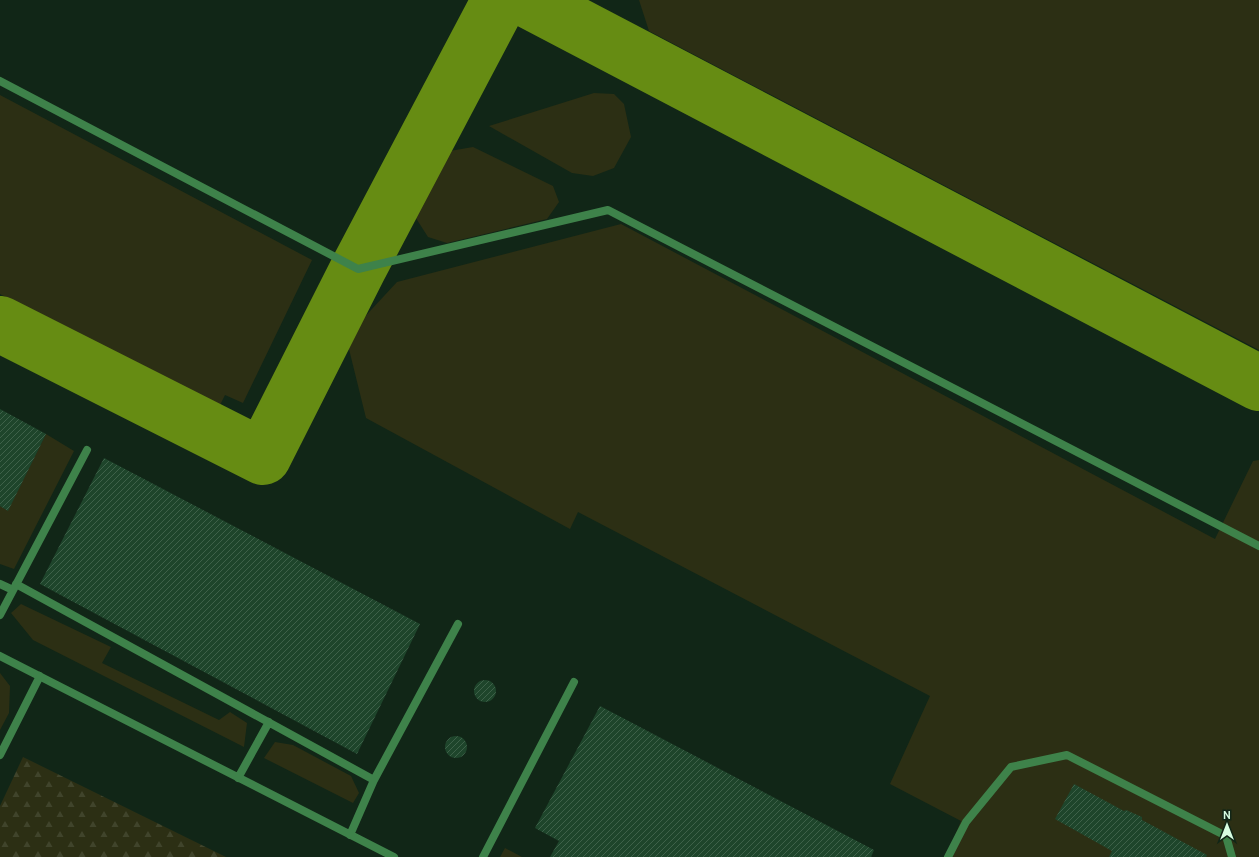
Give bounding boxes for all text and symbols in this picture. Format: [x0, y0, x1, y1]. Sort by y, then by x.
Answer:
north arrow [1207, 805, 1247, 845]
text: N [1223, 808, 1231, 822]

